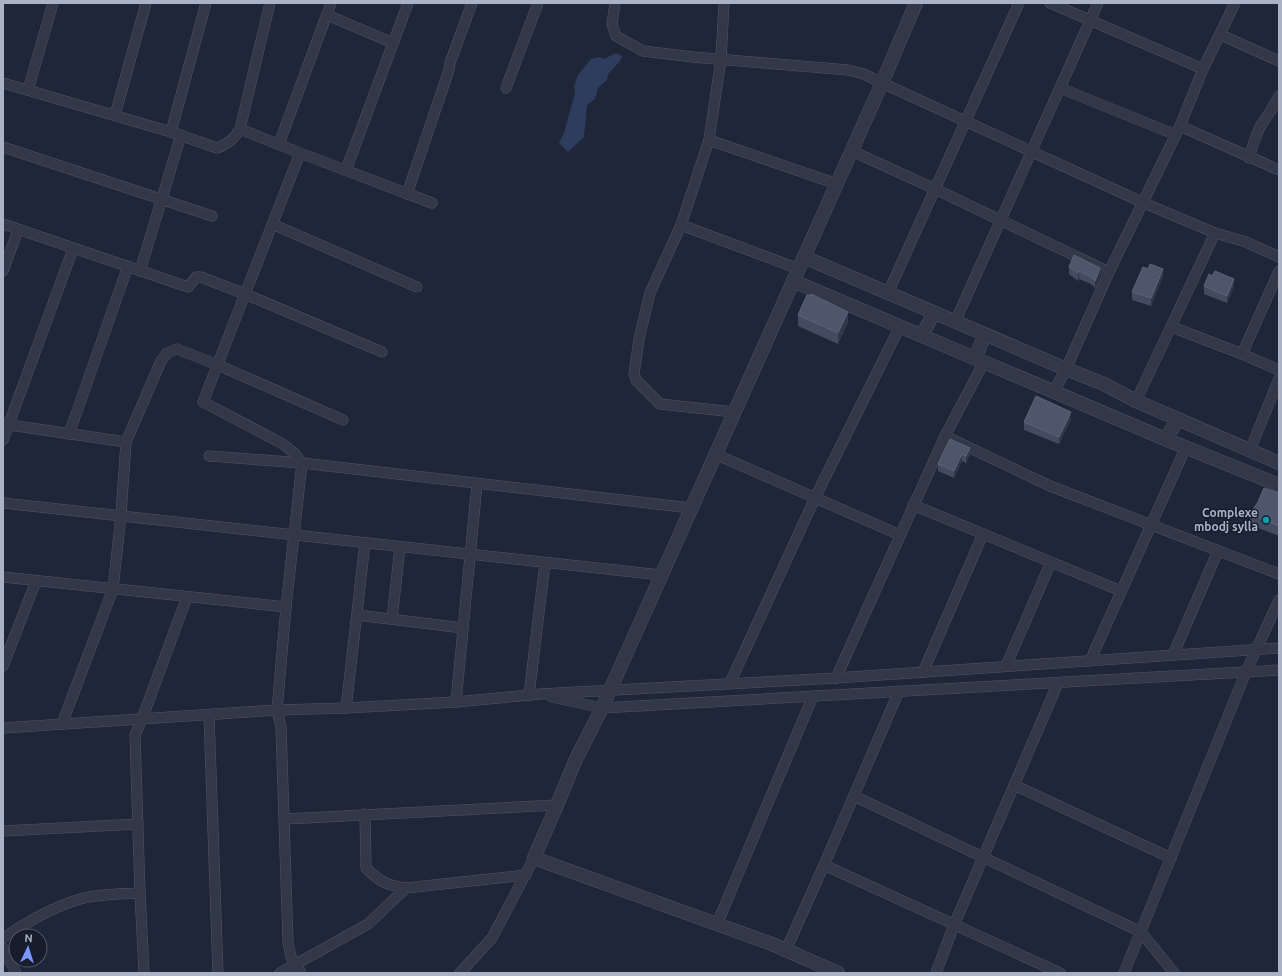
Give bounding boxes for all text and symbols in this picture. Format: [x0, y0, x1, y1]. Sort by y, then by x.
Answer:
place label: Complexe mbodj sylla [1194, 506, 1258, 533]
marker: Complexe mbodj sylla [1261, 515, 1271, 525]
north arrow [8, 928, 48, 968]
text: N [24, 932, 33, 944]

